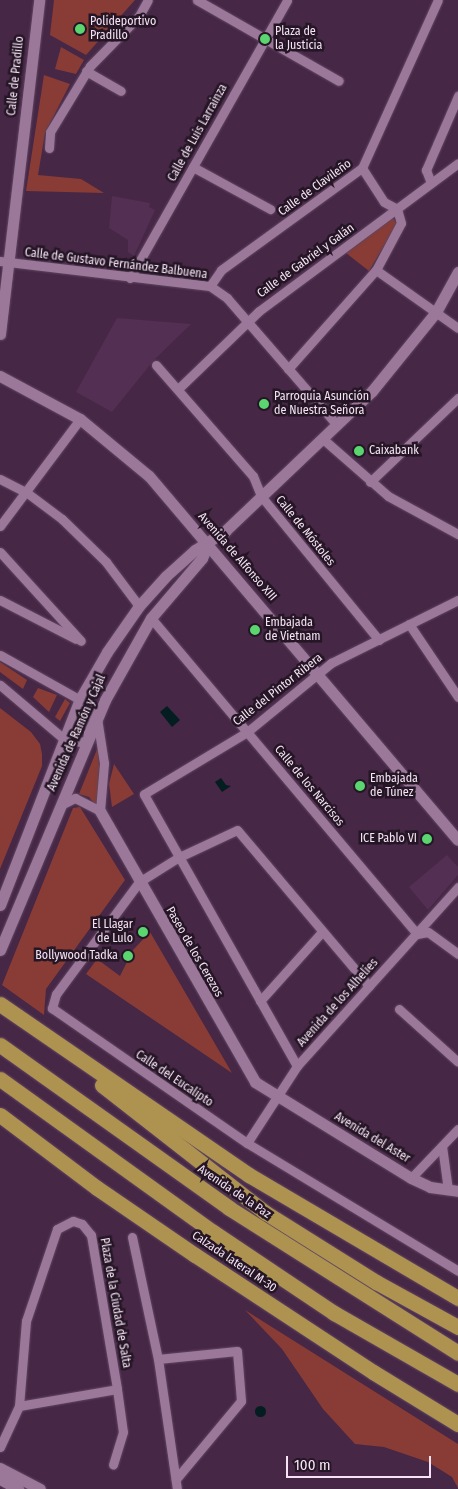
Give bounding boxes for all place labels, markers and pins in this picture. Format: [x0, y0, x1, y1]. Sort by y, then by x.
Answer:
place label: Polideportivo Pradillo [90, 15, 156, 43]
marker: Polideportivo Pradillo [74, 23, 86, 35]
place label: Plaza de la Justicia [275, 25, 322, 53]
marker: Plaza de la Justicia [259, 33, 271, 45]
place label: Parroquia Asunción de Nuestra Señora [274, 390, 369, 418]
marker: Parroquia Asunción de Nuestra Señora [258, 398, 270, 410]
place label: Caixabank [369, 444, 419, 458]
marker: Caixabank [353, 445, 365, 457]
place label: Embajada de Vietnam [265, 616, 321, 644]
marker: Embajada de Vietnam [249, 624, 261, 636]
place label: Embajada de Túnez [370, 772, 418, 800]
marker: Embajada de Túnez [354, 780, 366, 792]
place label: ICE Pablo VI [360, 832, 417, 846]
marker: ICE Pablo VI [421, 833, 433, 845]
place label: El Llagar de Lulo [92, 918, 133, 946]
marker: El Llagar de Lulo [137, 926, 149, 938]
place label: Bollywood Tadka [35, 949, 118, 963]
marker: Bollywood Tadka [122, 950, 134, 962]

